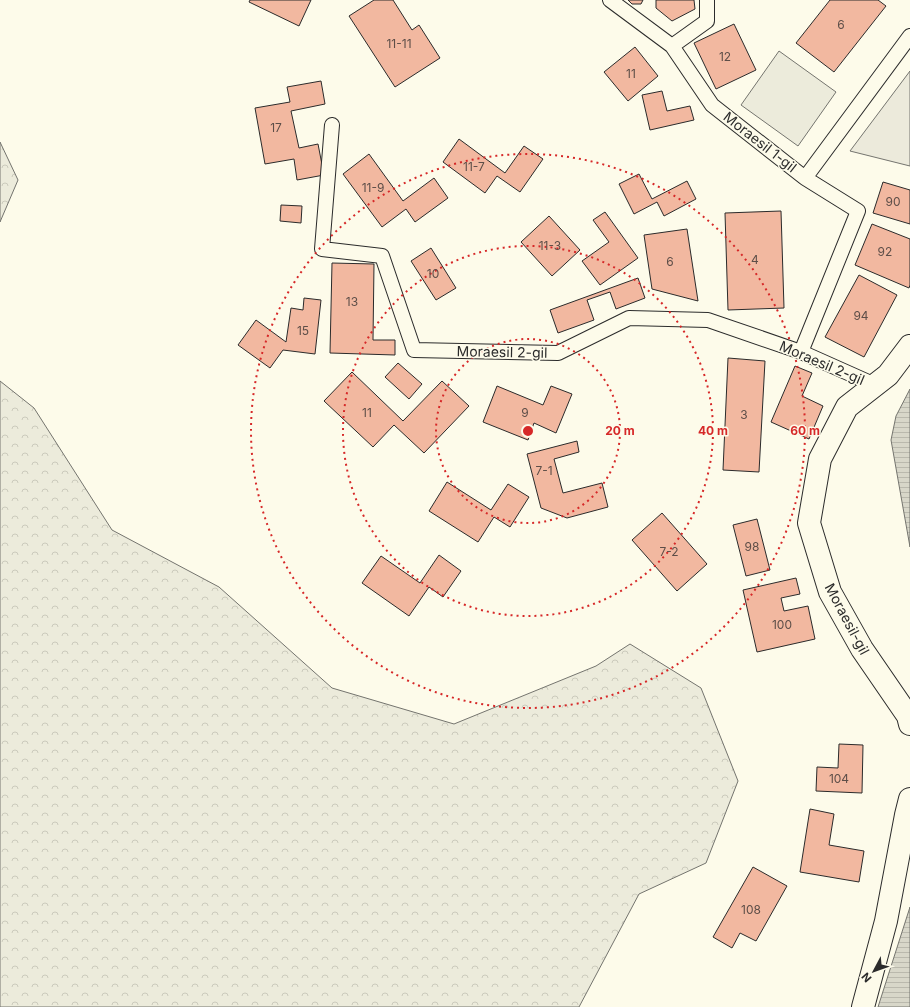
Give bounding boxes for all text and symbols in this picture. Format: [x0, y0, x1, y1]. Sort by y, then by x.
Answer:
house number: 6 [837, 17, 845, 32]
house number: 11-11 [386, 36, 412, 51]
house number: 12 [719, 49, 731, 64]
house number: 11 [626, 66, 636, 81]
street label: Moraesil 1-gil [720, 108, 800, 175]
house number: 17 [270, 120, 282, 135]
house number: 11-7 [463, 159, 485, 174]
house number: 11-9 [362, 180, 384, 195]
house number: 90 [885, 194, 901, 209]
house number: 11-3 [539, 238, 561, 253]
house number: 92 [878, 244, 892, 259]
house number: 4 [751, 252, 759, 267]
house number: 6 [666, 254, 674, 269]
house number: 10 [427, 266, 439, 281]
house number: 13 [346, 294, 358, 309]
house number: 94 [853, 308, 869, 323]
house number: 15 [297, 323, 309, 338]
street label: Moraesil 2-gil [777, 337, 867, 388]
street label: Moraesil 2-gil [456, 342, 548, 361]
house number: 11 [362, 405, 372, 420]
house number: 9 [521, 405, 529, 420]
house number: 3 [740, 407, 748, 422]
text: 20 m [605, 423, 635, 438]
text: 40 m [698, 423, 728, 438]
text: 60 m [790, 423, 820, 438]
centre of rings [521, 424, 535, 438]
house number: 7-1 [535, 463, 553, 478]
house number: 98 [745, 539, 759, 554]
house number: 7-2 [659, 544, 679, 559]
street label: Moraesil-gil [822, 580, 873, 657]
house number: 100 [772, 617, 792, 632]
house number: 104 [829, 771, 849, 786]
house number: 108 [741, 902, 761, 917]
north arrow [854, 951, 894, 991]
text: N [858, 970, 874, 985]

